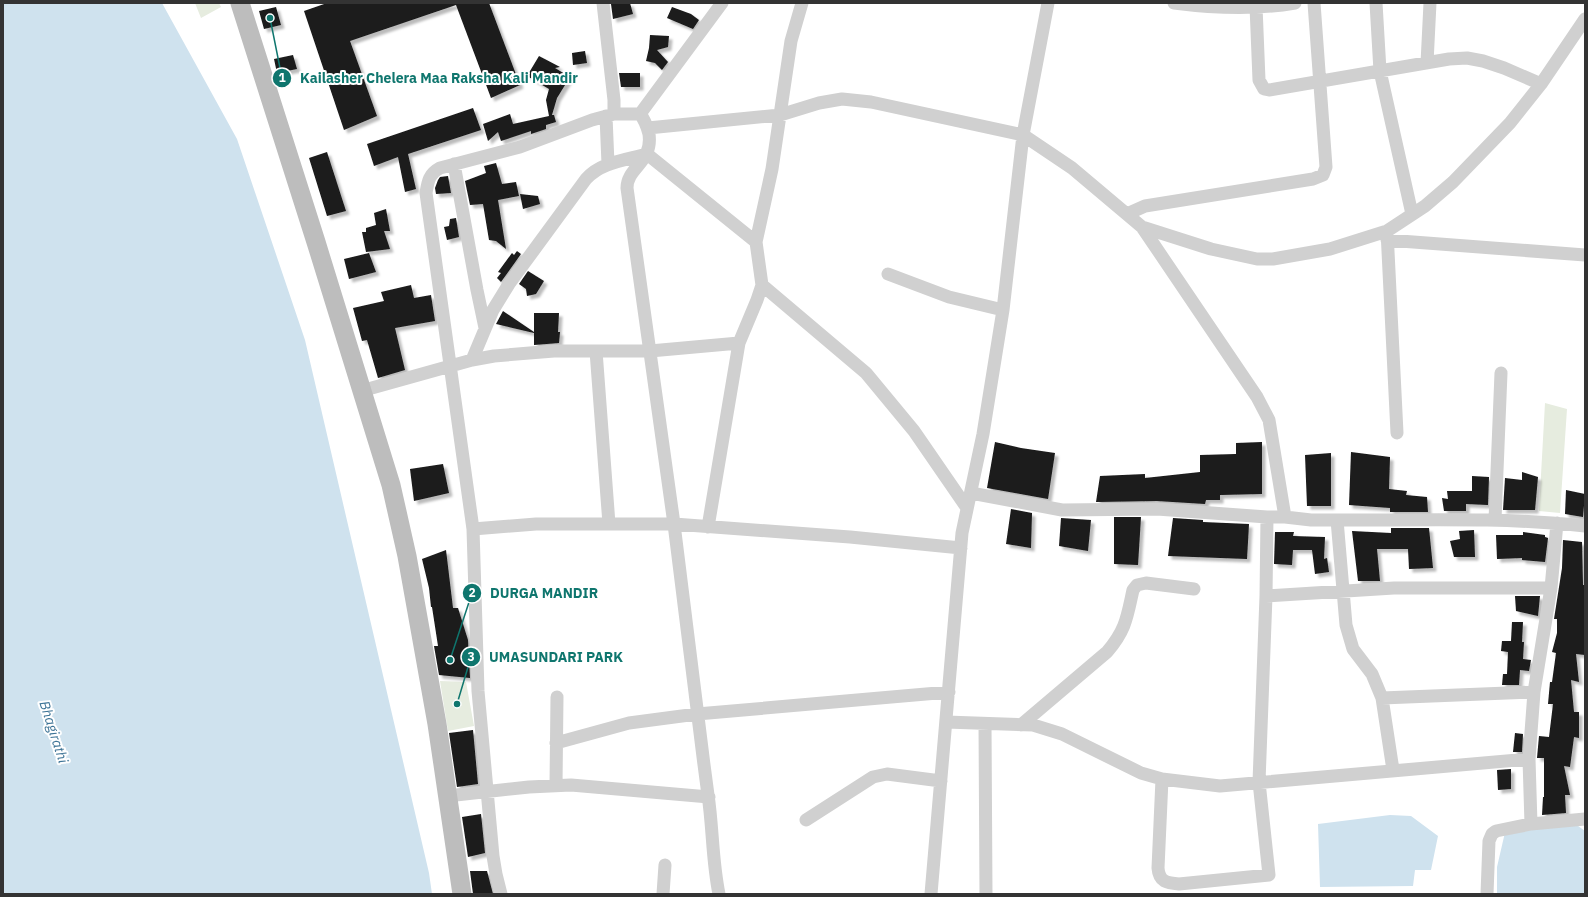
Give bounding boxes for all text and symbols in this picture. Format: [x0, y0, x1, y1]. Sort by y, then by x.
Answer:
callout: Kailasher Chelera Maa Raksha Kali Mandir [272, 65, 586, 91]
text: Kailasher Chelera Maa Raksha Kali Mandir [300, 69, 578, 87]
text: 1 [278, 70, 286, 85]
callout: DURGA MANDIR [462, 580, 606, 606]
text: DURGA MANDIR [490, 584, 598, 602]
text: 2 [468, 585, 476, 600]
callout: UMASUNDARI PARK [461, 644, 631, 670]
text: UMASUNDARI PARK [489, 648, 623, 666]
text: 3 [467, 649, 475, 664]
water label: Bhagirathi [35, 698, 73, 766]

